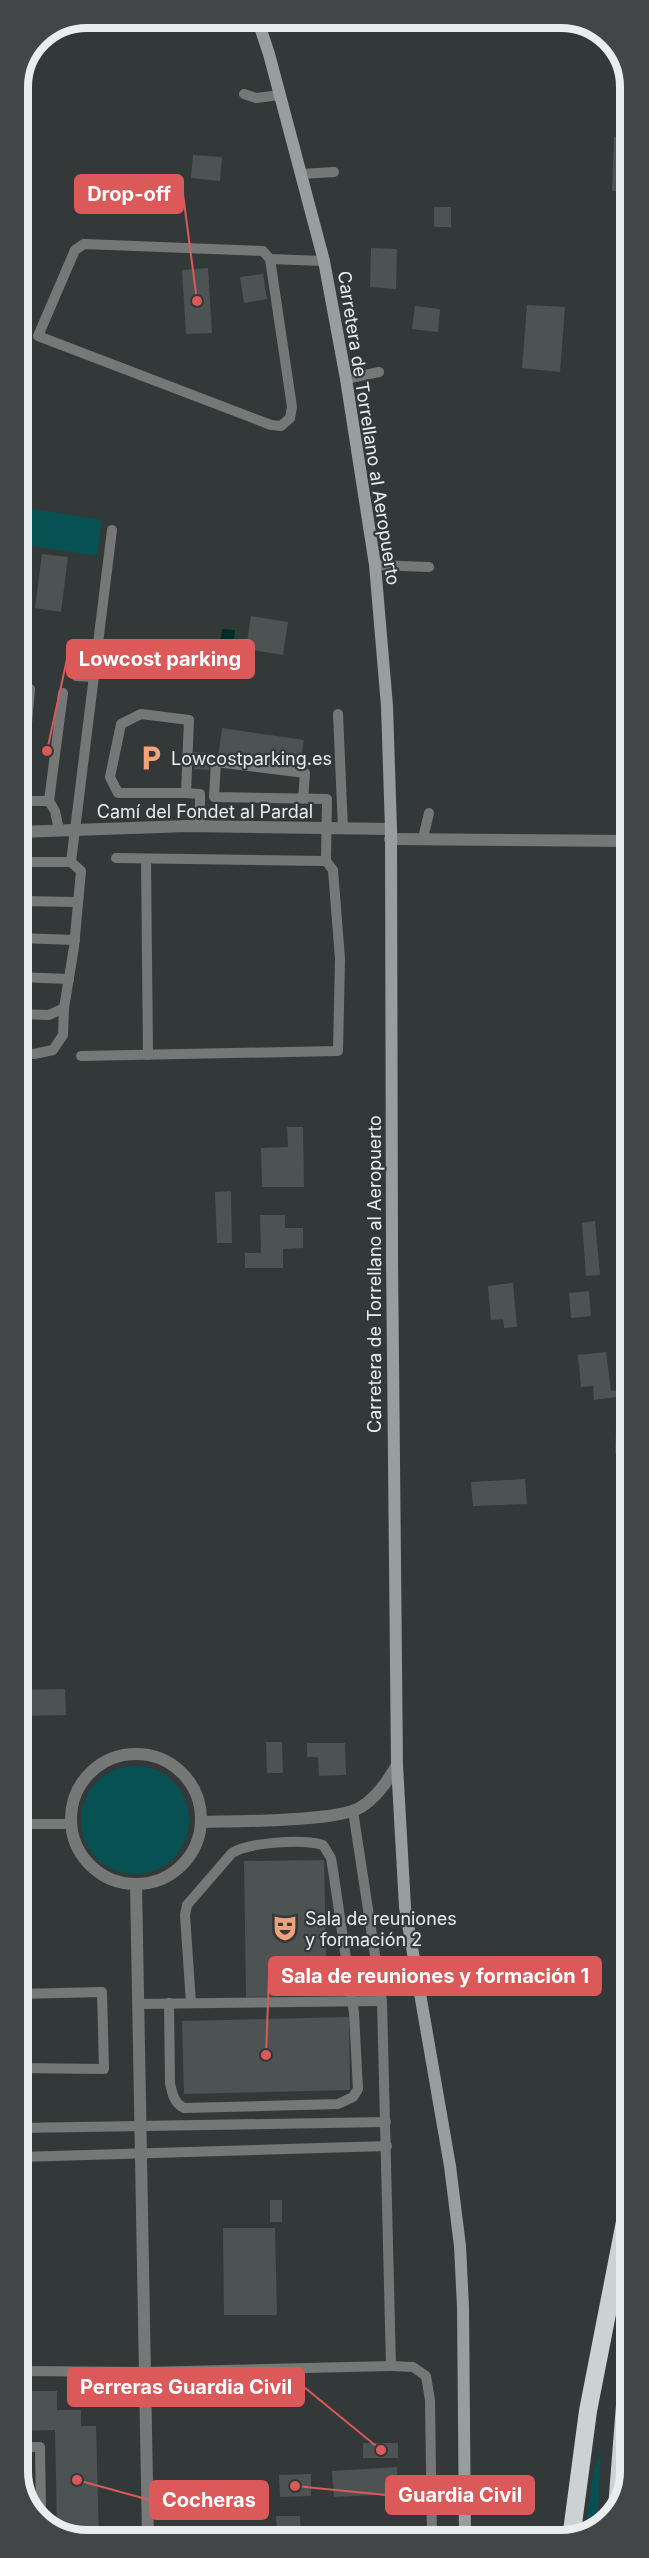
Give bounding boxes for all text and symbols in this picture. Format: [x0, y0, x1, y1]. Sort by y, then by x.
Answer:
callout: Drop-off [75, 175, 183, 213]
text: Drop-off [87, 182, 171, 206]
street label: Carretera de Torrellano al Aeropuerto [334, 269, 404, 587]
callout: Lowcost parking [67, 640, 254, 678]
text: Lowcost parking [79, 647, 241, 671]
parking icon: Lowcostparking.es [136, 743, 166, 773]
place label: Lowcostparking.es [171, 748, 332, 769]
street label: Camí del Fondet al Pardal [97, 801, 313, 822]
street label: Carretera de Torrellano al Aeropuerto [364, 1115, 385, 1433]
place label: Sala de reuniones y formación 2 [305, 1908, 457, 1950]
theatre icon: Sala de reuniones y formación 2 [270, 1913, 300, 1943]
callout: Sala de reuniones y formación 1 [269, 1957, 601, 1995]
text: Sala de reuniones y formación 1 [281, 1964, 589, 1988]
callout: Perreras Guardia Civil [68, 2368, 304, 2406]
text: Perreras Guardia Civil [80, 2375, 292, 2399]
callout: Guardia Civil [386, 2476, 534, 2514]
callout: Cocheras [150, 2481, 268, 2519]
text: Guardia Civil [398, 2483, 522, 2507]
text: Cocheras [162, 2488, 256, 2512]

